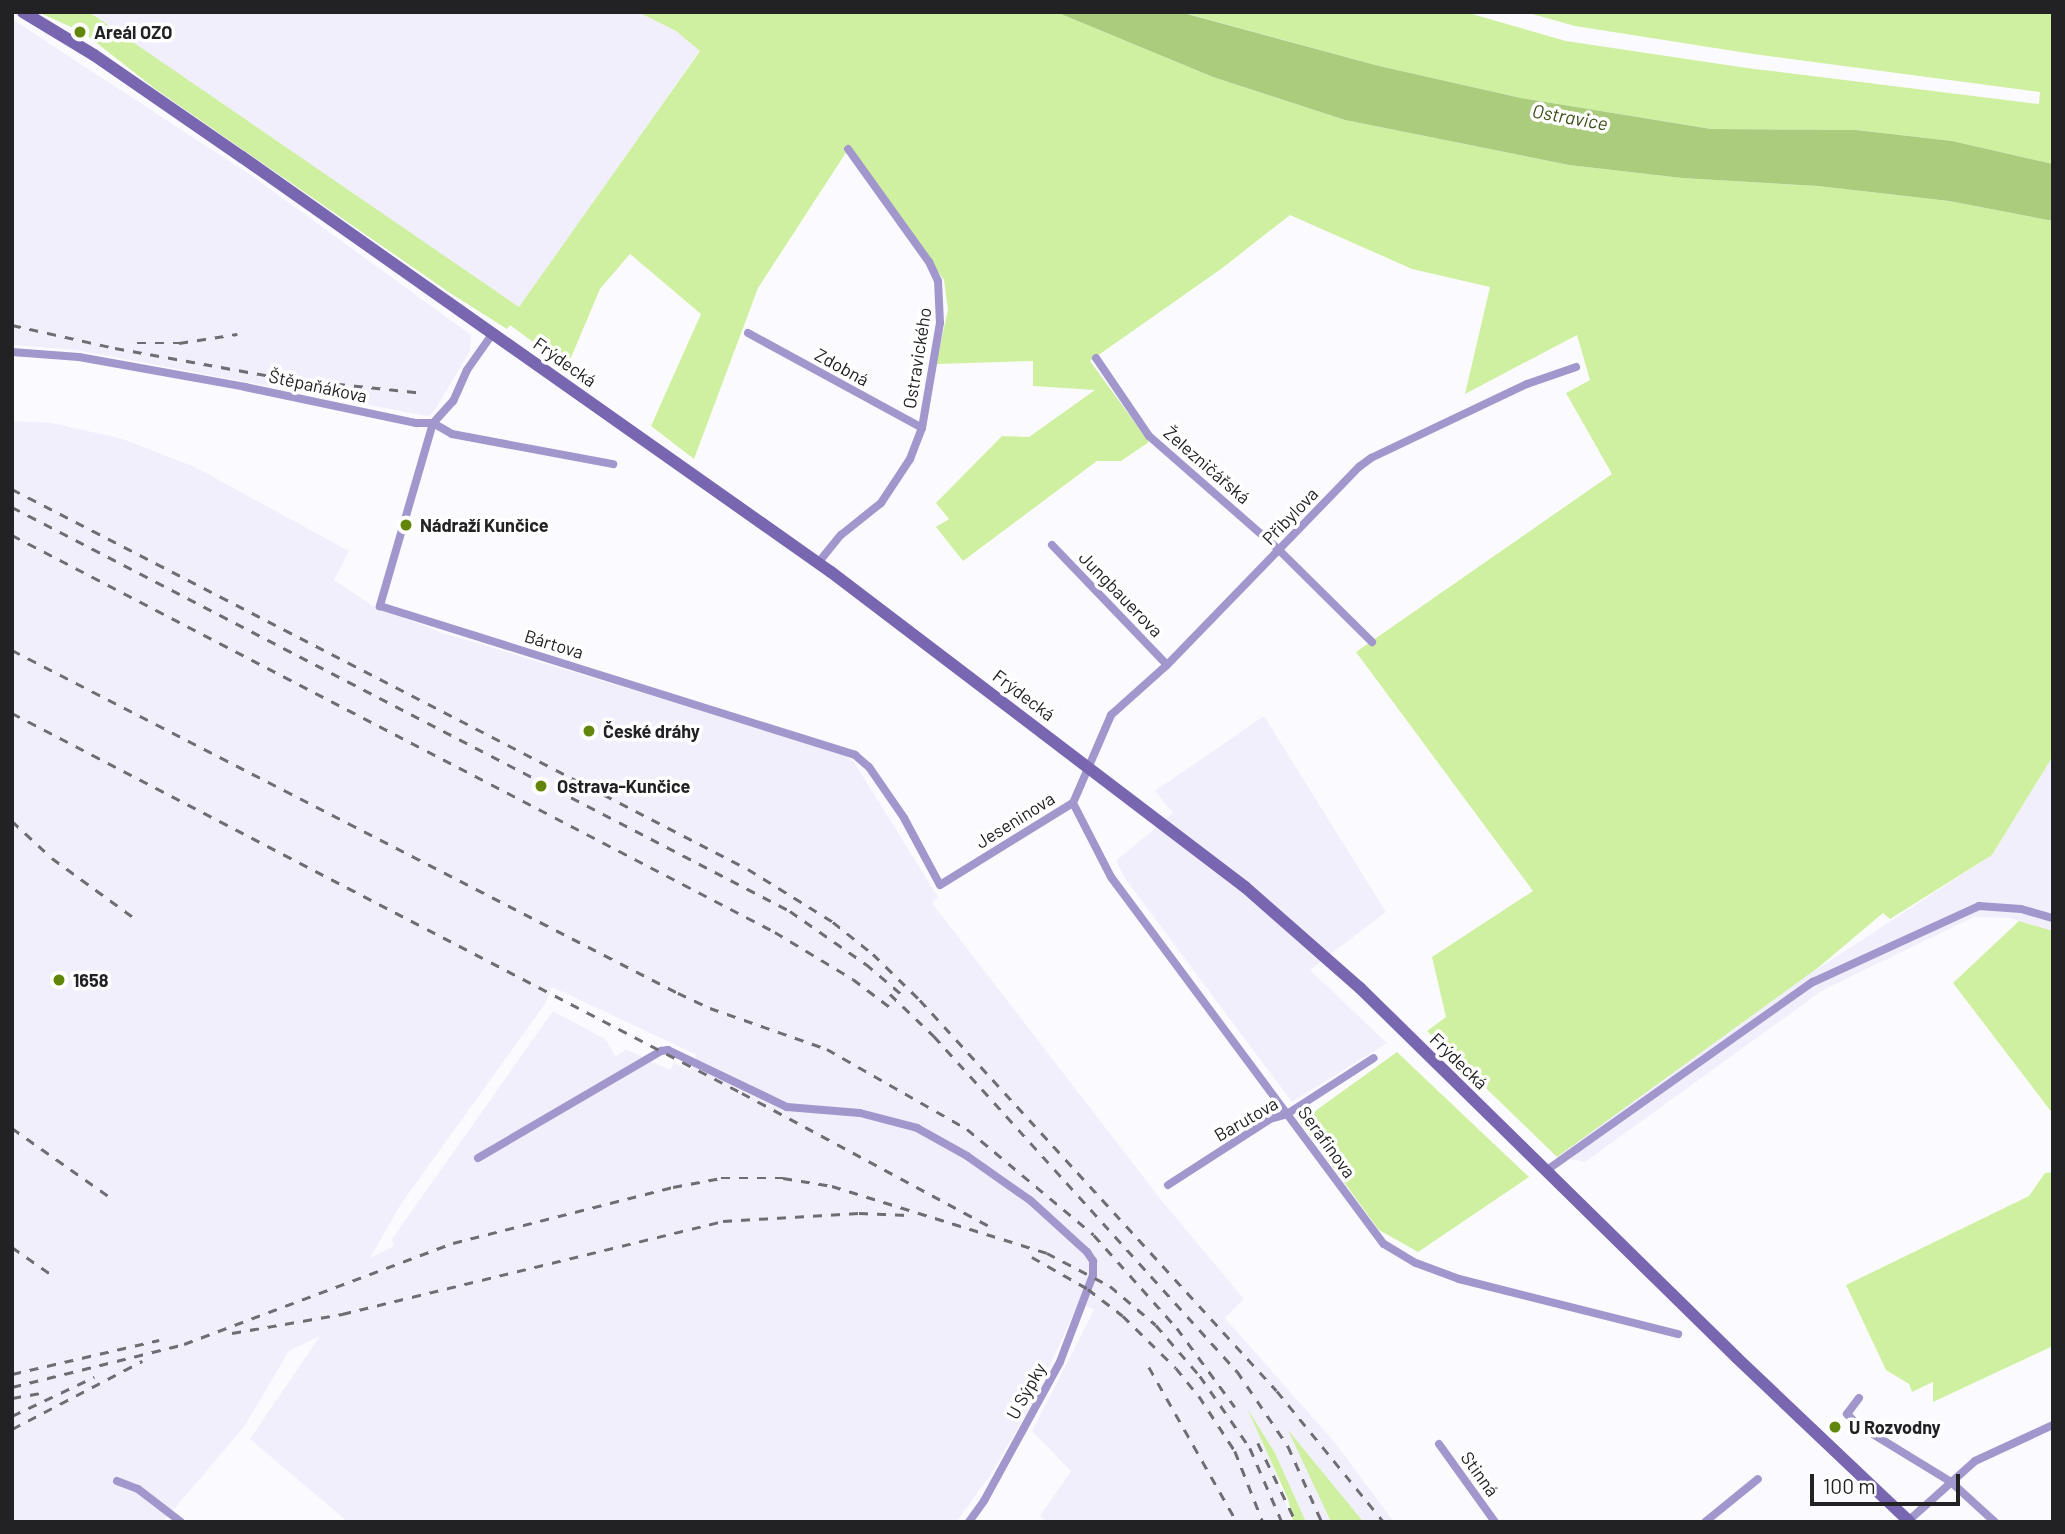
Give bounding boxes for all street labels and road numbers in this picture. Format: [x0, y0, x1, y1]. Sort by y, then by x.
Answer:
street label: Ostravického [898, 306, 936, 410]
street label: Frýdecká [529, 333, 601, 391]
street label: Zdobná [811, 343, 873, 391]
street label: Štěpaňákova [267, 365, 369, 407]
street label: Železničářská [1159, 422, 1255, 508]
street label: Přibylova [1258, 483, 1322, 549]
street label: Jungbauerova [1075, 547, 1167, 641]
street label: Bártova [522, 625, 586, 663]
street label: Frýdecká [989, 665, 1059, 725]
street label: Jeseninova [972, 787, 1058, 853]
street label: Frýdecká [1426, 1028, 1492, 1094]
street label: Barutova [1210, 1092, 1282, 1146]
street label: Serafinova [1294, 1102, 1360, 1182]
street label: U Sýpky [1002, 1359, 1050, 1423]
street label: Stinná [1456, 1447, 1504, 1501]

